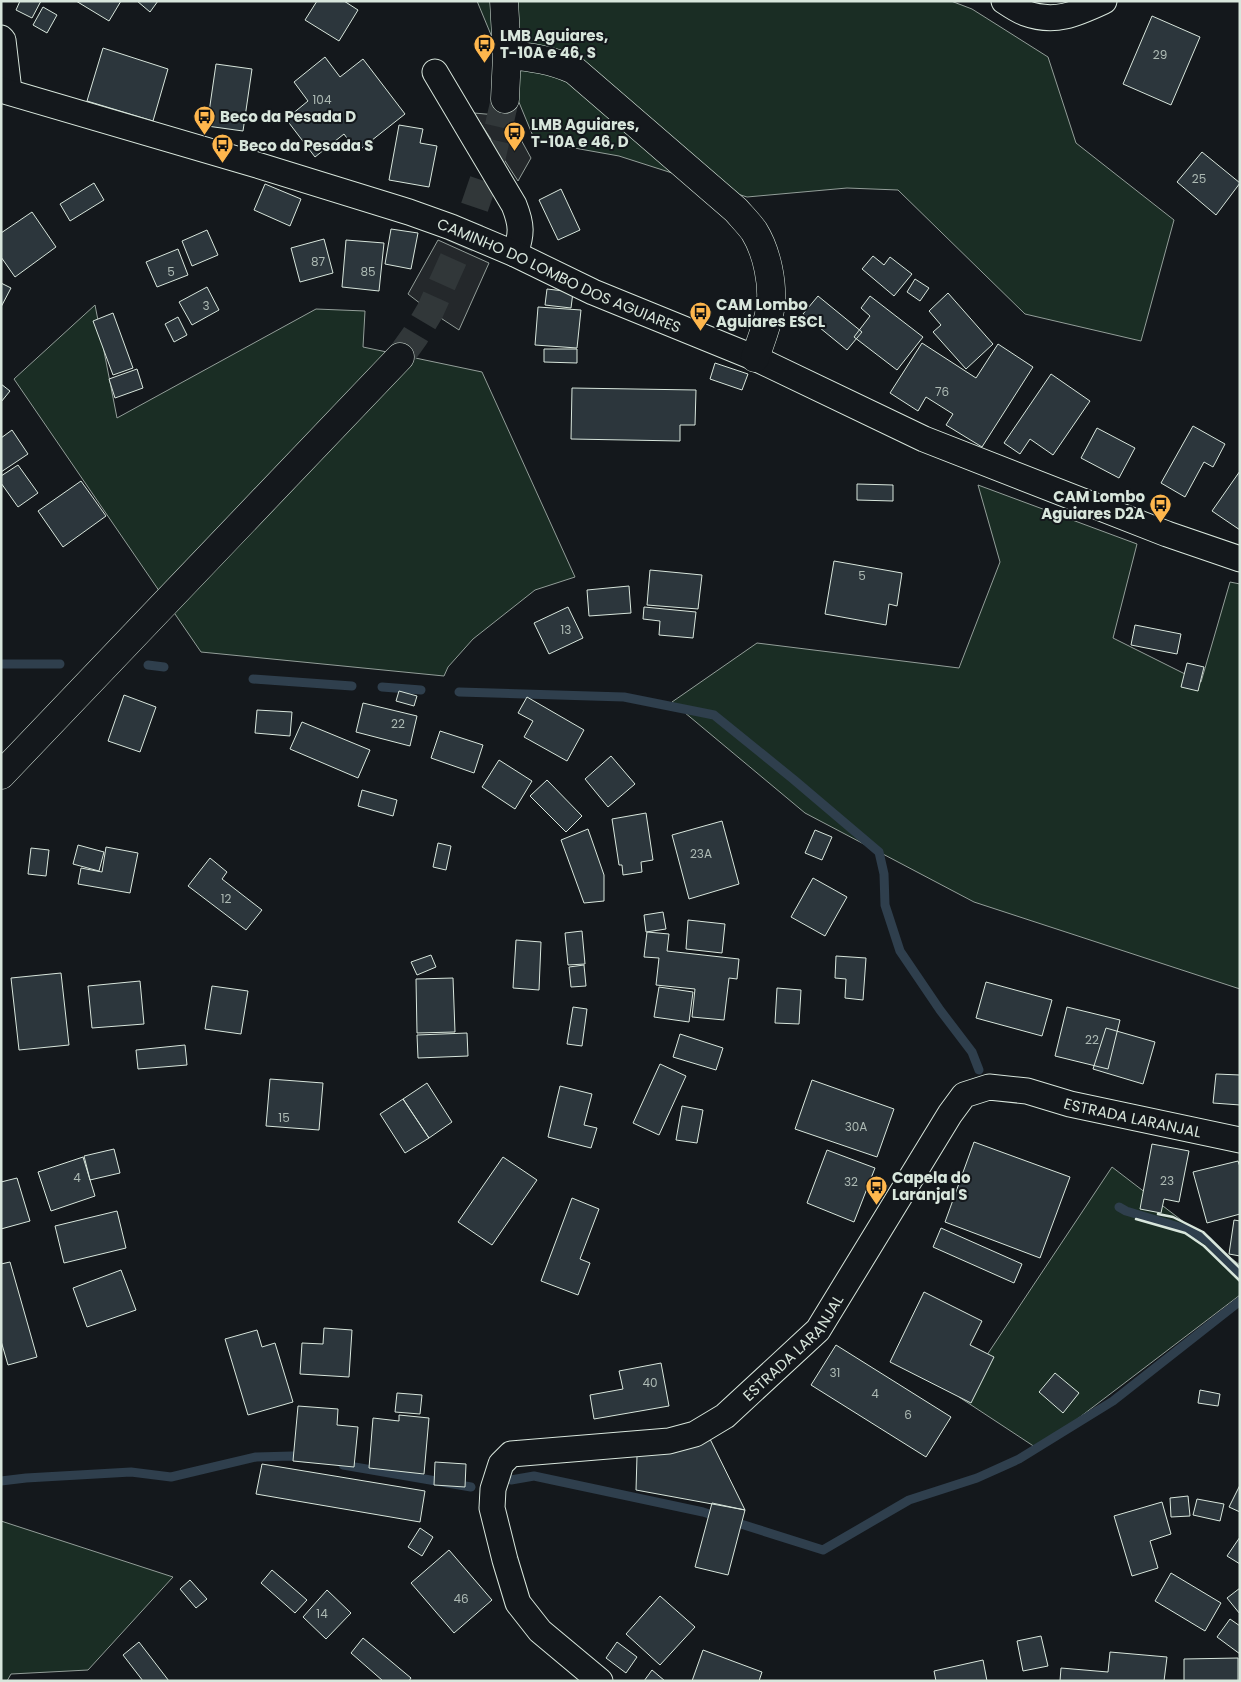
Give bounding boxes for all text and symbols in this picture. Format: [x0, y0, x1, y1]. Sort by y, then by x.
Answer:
place label: LMB Aguiares, T-10A e 46, S [500, 25, 608, 63]
bus stop icon: LMB Aguiares, T-10A e 46, S [472, 32, 496, 63]
house number: 29 [1153, 46, 1167, 63]
house number: 104 [313, 91, 332, 108]
bus stop icon: Beco da Pesada D [192, 104, 216, 135]
place label: Beco da Pesada D [220, 106, 356, 127]
place label: LMB Aguiares, T-10A e 46, D [531, 114, 639, 152]
bus stop icon: LMB Aguiares, T-10A e 46, D [503, 121, 527, 152]
bus stop icon: Beco da Pesada S [211, 133, 235, 164]
place label: Beco da Pesada S [239, 135, 373, 156]
house number: 25 [1192, 170, 1206, 187]
street label: CAMINHO DO LOMBO DOS AGUIARES [435, 213, 684, 337]
house number: 87 [311, 253, 326, 270]
house number: 5 [167, 263, 175, 280]
house number: 85 [360, 263, 376, 280]
place label: CAM Lombo Aguiares ESCL [716, 294, 825, 332]
house number: 3 [202, 297, 210, 314]
bus stop icon: CAM Lombo Aguiares ESCL [688, 301, 712, 332]
house number: 76 [935, 383, 949, 400]
place label: CAM Lombo Aguiares D2A [1041, 486, 1145, 524]
bus stop icon: CAM Lombo Aguiares D2A [1149, 493, 1173, 524]
house number: 5 [858, 567, 866, 584]
house number: 13 [561, 621, 571, 638]
house number: 22 [391, 715, 405, 732]
house number: 23A [690, 845, 712, 862]
house number: 12 [221, 890, 231, 907]
house number: 22 [1085, 1031, 1099, 1048]
street label: ESTRADA LARANJAL [1062, 1092, 1204, 1142]
house number: 15 [278, 1109, 290, 1126]
house number: 30A [845, 1118, 867, 1135]
place label: Capela do Laranjal S [892, 1167, 971, 1205]
house number: 4 [73, 1169, 81, 1186]
house number: 23 [1160, 1172, 1174, 1189]
house number: 32 [844, 1173, 858, 1190]
bus stop icon: Capela do Laranjal S [864, 1174, 888, 1205]
street label: ESTRADA LARANJAL [738, 1290, 848, 1405]
house number: 31 [830, 1364, 840, 1381]
house number: 40 [642, 1374, 658, 1391]
house number: 4 [871, 1385, 879, 1402]
house number: 6 [904, 1406, 912, 1423]
house number: 46 [453, 1590, 469, 1607]
house number: 14 [316, 1605, 328, 1622]

